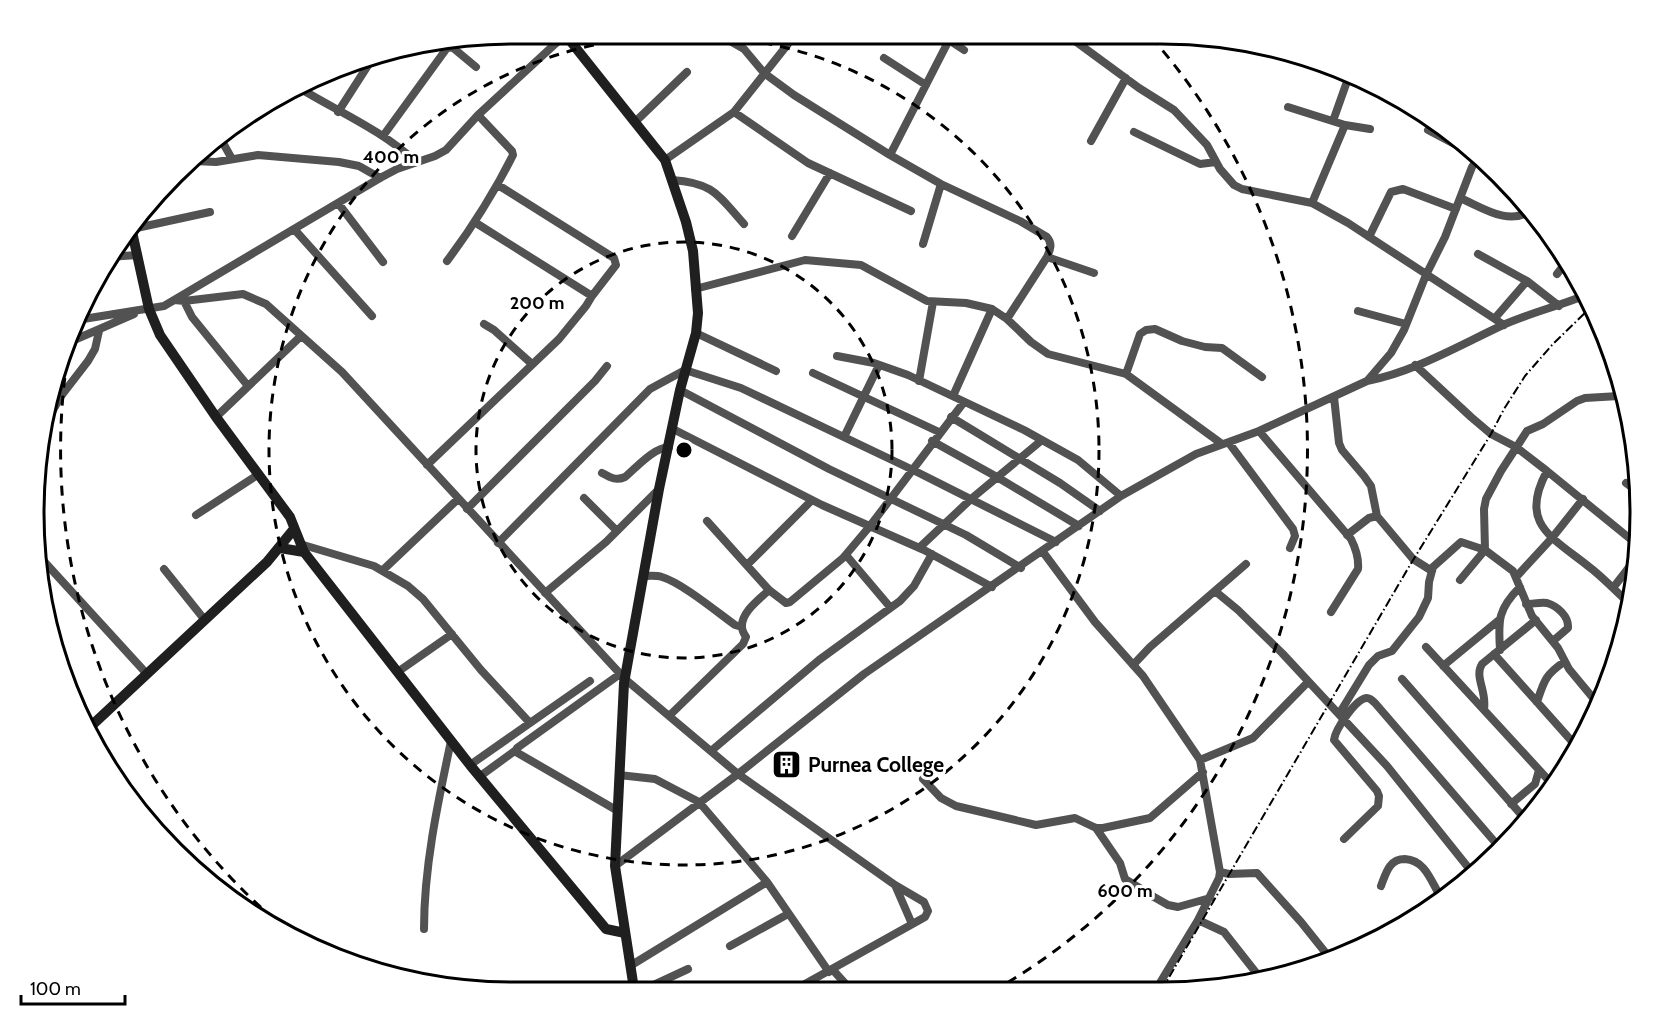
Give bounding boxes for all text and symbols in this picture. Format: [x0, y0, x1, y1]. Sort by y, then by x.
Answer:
text: 400 m [363, 146, 419, 168]
text: 200 m [510, 292, 564, 314]
centre of rings [674, 440, 694, 460]
building icon: Purnea College [771, 749, 803, 781]
place label: Purnea College [808, 752, 944, 777]
text: 600 m [1097, 880, 1153, 902]
scale bar [21, 968, 124, 1006]
text: 100 m [30, 978, 81, 1000]

